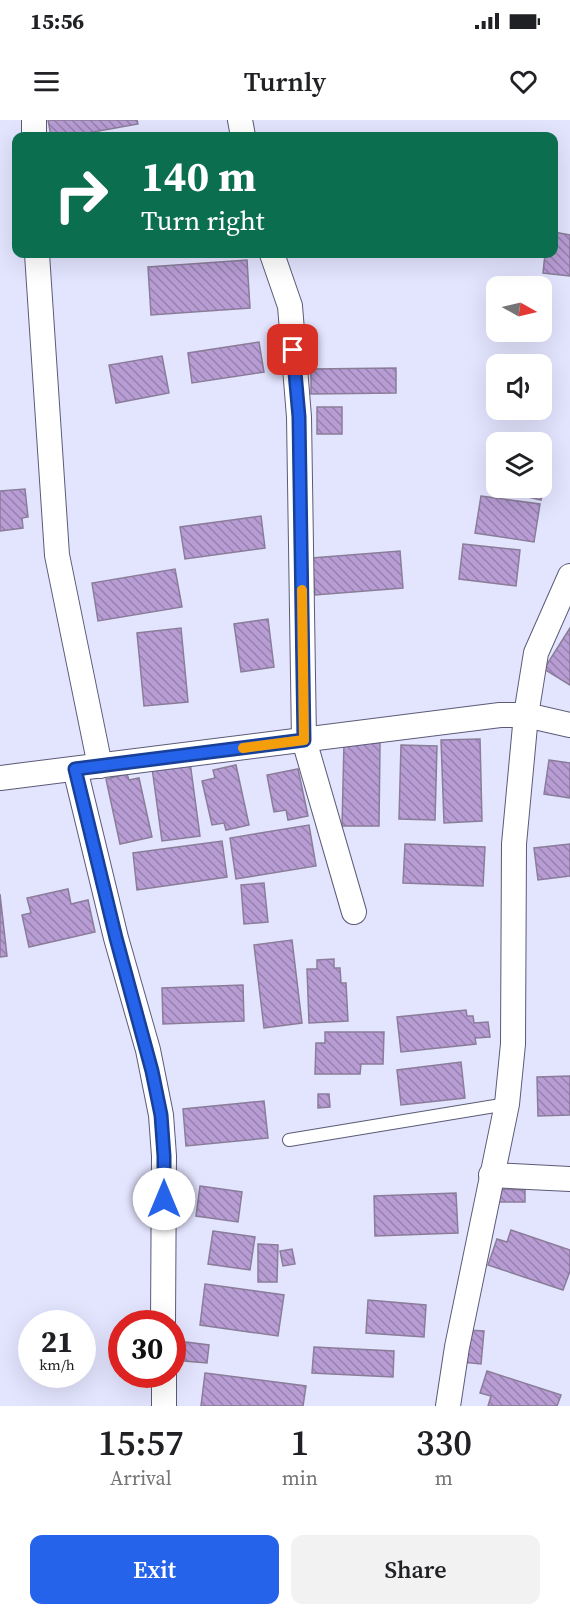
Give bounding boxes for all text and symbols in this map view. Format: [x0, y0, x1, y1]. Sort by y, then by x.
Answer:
text: 15:56 [30, 6, 84, 36]
text: Turnly [244, 63, 326, 100]
icon: menu [30, 65, 63, 98]
icon: heart [507, 65, 540, 98]
text: 140 m [141, 147, 256, 205]
icon: right [42, 156, 120, 234]
text: Turn right [141, 202, 265, 239]
north arrow [486, 276, 552, 342]
map controls [486, 276, 552, 498]
pin [267, 324, 318, 375]
icon: arrive [276, 333, 309, 366]
button: sound [486, 354, 552, 420]
button: layers [486, 432, 552, 498]
position arrow [132, 1167, 196, 1231]
speed limit sign: 30 [108, 1310, 186, 1388]
text: 21 [41, 1321, 73, 1362]
text: km/h [39, 1354, 75, 1375]
text: 15:57 [98, 1418, 184, 1467]
text: 1 [290, 1418, 309, 1467]
text: 330 [416, 1418, 472, 1467]
text: Arrival [110, 1464, 172, 1492]
text: min [282, 1464, 318, 1492]
text: m [435, 1464, 453, 1492]
button: Exit [30, 1535, 279, 1604]
button: Share [291, 1535, 540, 1604]

